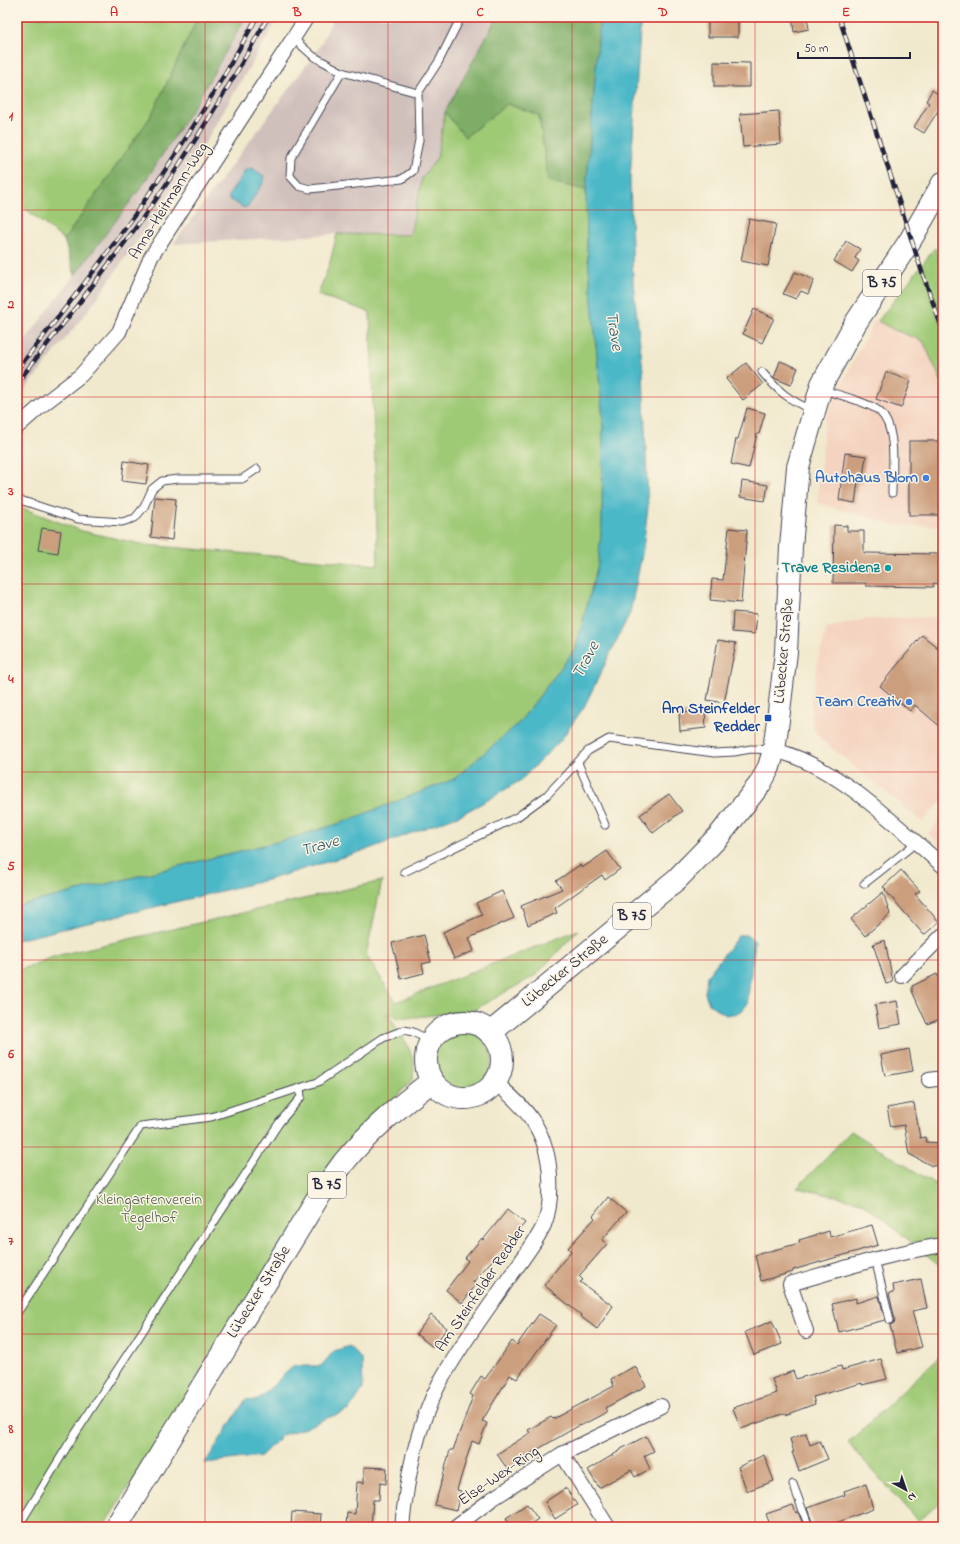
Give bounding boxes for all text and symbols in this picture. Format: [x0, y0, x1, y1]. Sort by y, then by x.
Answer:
text: A [110, 3, 118, 22]
text: B [292, 3, 302, 22]
text: C [476, 3, 484, 22]
text: D [657, 3, 668, 22]
text: E [842, 3, 850, 22]
scale bar [798, 34, 910, 60]
text: 50 m [804, 40, 828, 58]
text: 1 [9, 107, 14, 126]
street label: Anna-Heitmann-Weg [123, 138, 215, 264]
road number: B 75 [863, 270, 901, 296]
text: 2 [7, 295, 15, 314]
water label: Trave [599, 310, 630, 354]
place label: Autohaus Blom [815, 466, 919, 490]
marker: Autohaus Blom [921, 473, 931, 483]
text: 3 [7, 482, 14, 501]
place label: Trave Residenz [782, 556, 881, 580]
marker: Trave Residenz [883, 563, 893, 573]
street label: Lübecker Straße [767, 596, 801, 705]
water label: Trave [566, 636, 607, 683]
text: 4 [7, 670, 14, 689]
place label: Team Creativ [816, 690, 902, 714]
place label: Am Steinfelder Redder [662, 697, 761, 739]
marker: Team Creativ [904, 697, 914, 707]
marker: Am Steinfelder Redder [763, 713, 773, 723]
water label: Trave [298, 828, 343, 863]
text: 5 [7, 857, 15, 876]
road number: B 75 [613, 903, 651, 929]
street label: Lübecker Straße [516, 928, 614, 1014]
text: 6 [7, 1045, 14, 1064]
road number: B 75 [308, 1172, 346, 1198]
park label: Kleingartenverein Tegelhof [96, 1188, 202, 1230]
street label: Am Steinfelder Redder [430, 1221, 532, 1357]
text: 7 [8, 1232, 14, 1251]
street label: Lübecker Straße [221, 1240, 298, 1343]
text: 8 [8, 1420, 14, 1439]
street label: Else-Wex-Ring [454, 1440, 544, 1512]
north arrow [886, 1470, 926, 1510]
text: N [904, 1488, 920, 1505]

